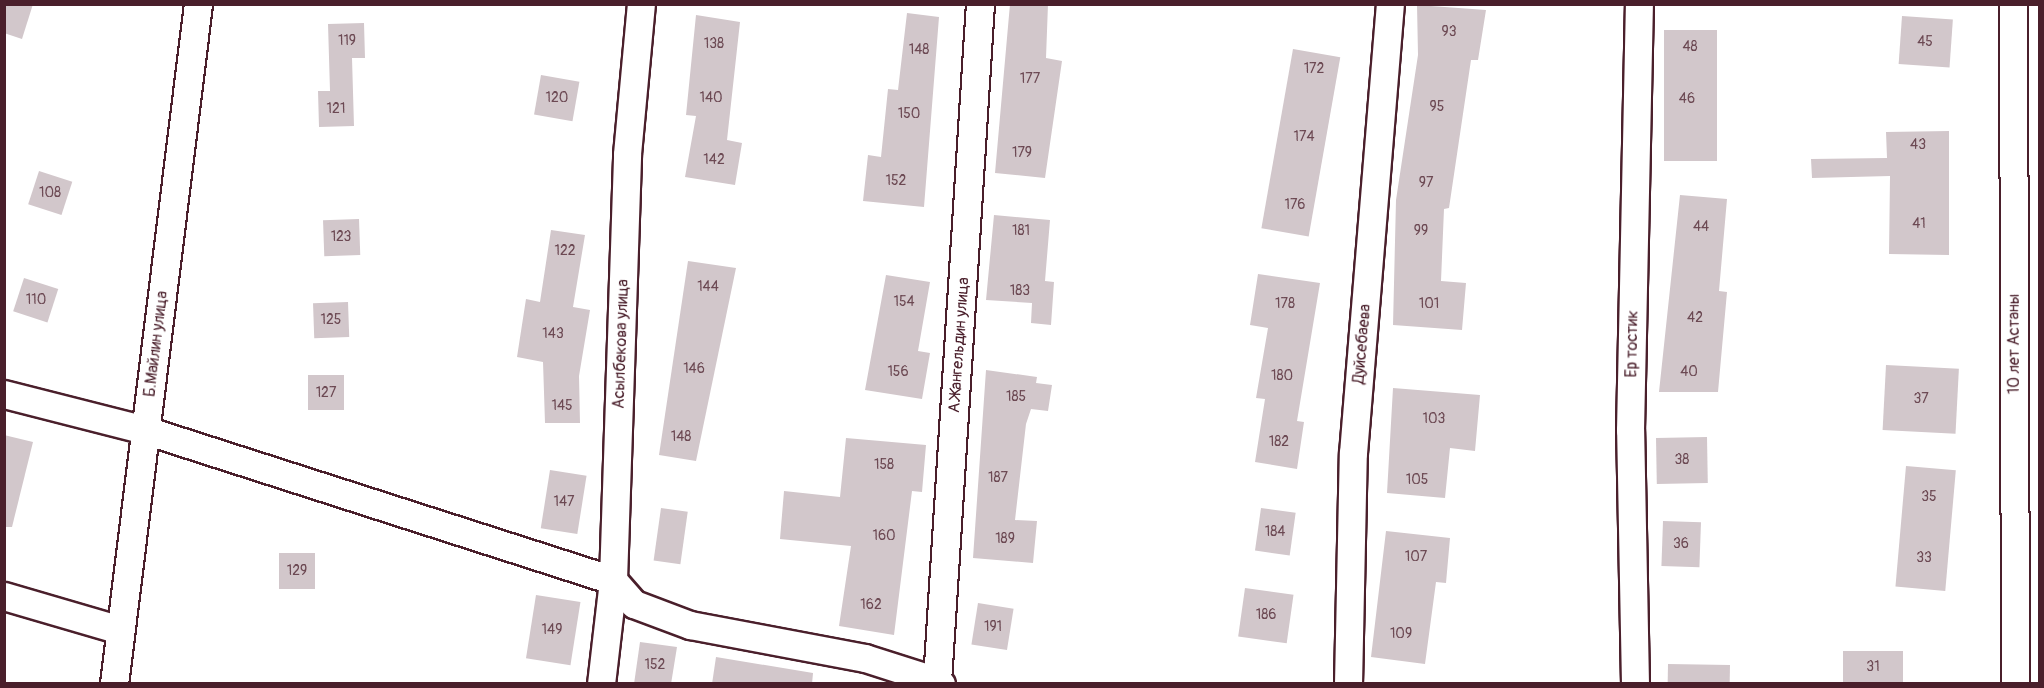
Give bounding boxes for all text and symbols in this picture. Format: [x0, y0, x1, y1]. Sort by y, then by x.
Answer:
house number: 93 [1441, 24, 1457, 40]
house number: 119 [338, 33, 356, 49]
house number: 45 [1917, 34, 1933, 50]
house number: 138 [704, 36, 724, 52]
house number: 48 [1682, 39, 1698, 55]
house number: 148 [909, 42, 929, 58]
house number: 172 [1304, 61, 1324, 77]
house number: 177 [1020, 71, 1040, 87]
house number: 120 [546, 90, 568, 106]
house number: 140 [699, 90, 723, 106]
house number: 46 [1679, 91, 1695, 107]
house number: 95 [1430, 99, 1444, 115]
house number: 121 [327, 101, 345, 117]
house number: 150 [898, 106, 920, 122]
house number: 174 [1294, 129, 1314, 145]
house number: 43 [1910, 137, 1926, 153]
house number: 179 [1012, 145, 1032, 161]
house number: 142 [703, 152, 725, 168]
house number: 152 [886, 173, 906, 189]
house number: 97 [1419, 175, 1433, 191]
house number: 108 [39, 185, 61, 201]
house number: 176 [1284, 197, 1306, 213]
house number: 41 [1912, 216, 1926, 232]
house number: 44 [1693, 219, 1709, 235]
house number: 181 [1012, 223, 1030, 239]
house number: 99 [1414, 223, 1428, 239]
house number: 123 [331, 229, 351, 245]
house number: 122 [554, 243, 576, 259]
street label: А.Жангельдин улица [945, 276, 973, 414]
street label: Асылбекова улица [609, 279, 633, 409]
house number: 144 [697, 279, 719, 295]
house number: 183 [1010, 283, 1030, 299]
street label: Б.Майлин улица [140, 290, 172, 398]
house number: 110 [26, 292, 46, 308]
house number: 154 [893, 294, 915, 310]
street label: 10 лет Астаны [2004, 294, 2024, 394]
house number: 178 [1275, 296, 1295, 312]
house number: 101 [1419, 296, 1439, 312]
street label: Дуйсебаева [1349, 303, 1375, 385]
street label: Ер тостик [1622, 310, 1642, 378]
house number: 42 [1687, 310, 1703, 326]
house number: 125 [321, 312, 341, 328]
house number: 143 [542, 326, 564, 342]
house number: 146 [683, 361, 705, 377]
house number: 156 [887, 364, 909, 380]
house number: 40 [1680, 364, 1698, 380]
house number: 180 [1271, 368, 1293, 384]
house number: 127 [316, 385, 336, 401]
house number: 185 [1006, 389, 1026, 405]
house number: 37 [1913, 391, 1929, 407]
house number: 145 [551, 398, 573, 414]
house number: 103 [1423, 411, 1445, 427]
house number: 148 [671, 429, 691, 445]
house number: 182 [1269, 434, 1289, 450]
house number: 38 [1675, 452, 1689, 468]
house number: 158 [874, 457, 894, 473]
house number: 187 [988, 470, 1008, 486]
house number: 105 [1406, 472, 1428, 488]
house number: 35 [1921, 489, 1937, 505]
house number: 147 [554, 494, 574, 510]
house number: 184 [1265, 524, 1285, 540]
house number: 160 [872, 528, 896, 544]
house number: 189 [995, 531, 1015, 547]
house number: 36 [1673, 536, 1689, 552]
house number: 107 [1405, 549, 1427, 565]
house number: 33 [1916, 550, 1932, 566]
house number: 129 [287, 563, 307, 579]
house number: 162 [860, 597, 882, 613]
house number: 186 [1256, 607, 1276, 623]
house number: 191 [984, 619, 1002, 635]
house number: 149 [542, 622, 562, 638]
house number: 109 [1390, 626, 1412, 642]
house number: 152 [645, 657, 665, 673]
house number: 31 [1866, 659, 1880, 675]

